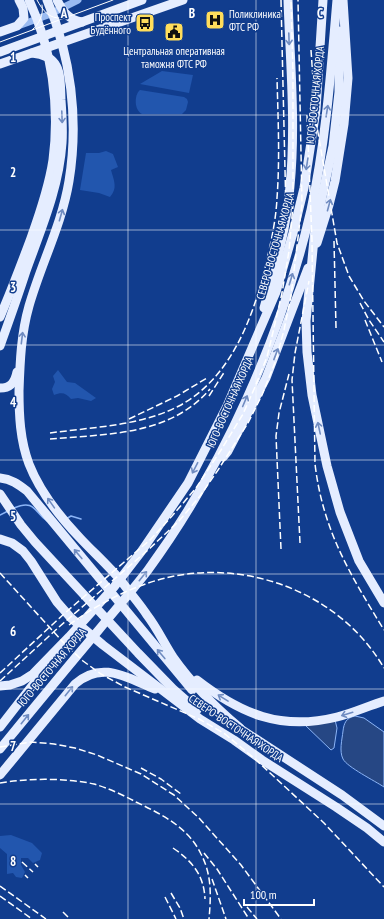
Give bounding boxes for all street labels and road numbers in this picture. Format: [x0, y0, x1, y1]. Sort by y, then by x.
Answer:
street label: ЮГО-ВОСТОЧНАЯ ХОРДА [303, 45, 327, 144]
street label: СЕВЕРО-ВОСТОЧНАЯ ХОРДА [253, 190, 297, 301]
street label: ЮГО-ВОСТОЧНАЯ ХОРДА [204, 354, 257, 450]
street label: ЮГО-ВОСТОЧНАЯ ХОРДА [15, 624, 89, 709]
street label: СЕВЕРО-ВОСТОЧНАЯ ХОРДА [186, 691, 287, 765]

